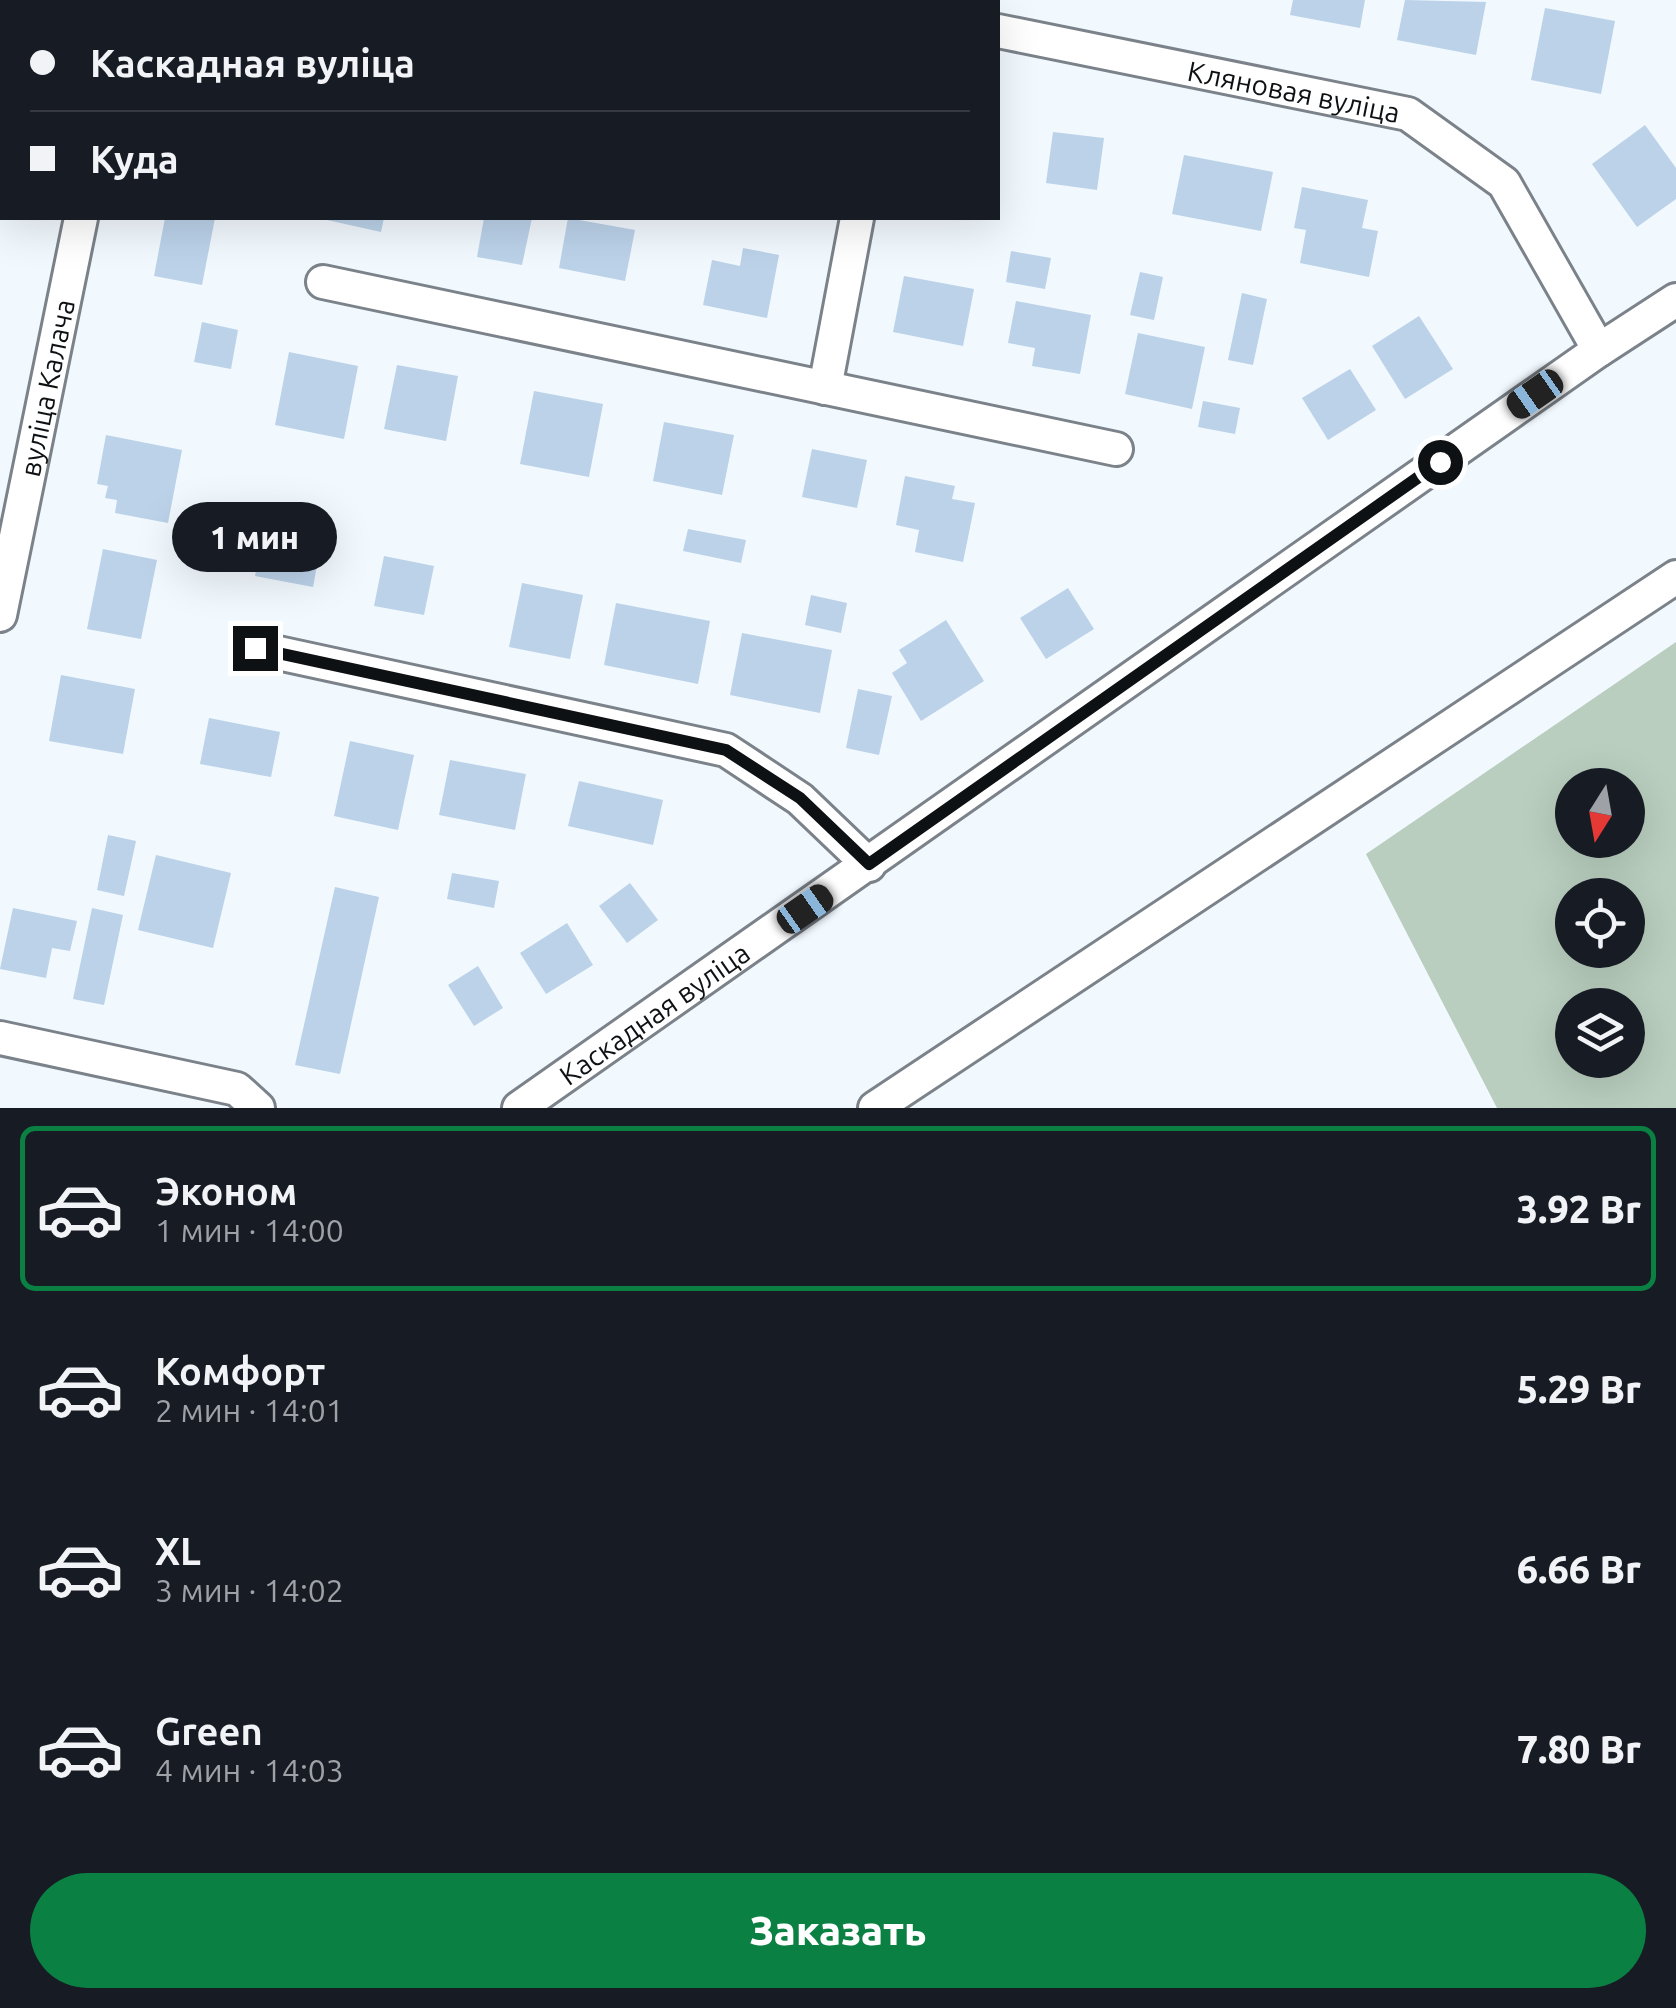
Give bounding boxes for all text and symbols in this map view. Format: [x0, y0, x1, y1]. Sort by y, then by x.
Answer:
text: Каскадная вуліца [90, 42, 415, 84]
street label: Кляновая вуліца [1185, 54, 1403, 128]
text: Куда [90, 138, 179, 180]
street label: вуліца Калача [13, 296, 80, 479]
car [1502, 365, 1568, 423]
route start [1418, 440, 1463, 485]
callout: 1 мин [172, 503, 338, 573]
text: 1 мин [210, 519, 299, 555]
route end [233, 626, 278, 671]
north arrow [1555, 768, 1645, 858]
map controls [1555, 768, 1645, 1078]
button: locate [1555, 878, 1645, 968]
car [772, 880, 838, 938]
street label: Каскадная вуліца [553, 936, 755, 1090]
button: layers [1555, 988, 1645, 1078]
icon: car [35, 1164, 125, 1254]
text: Эконом [155, 1170, 297, 1212]
text: 3.92 Br [1517, 1188, 1641, 1230]
text: 1 мин · 14:00 [155, 1212, 344, 1248]
icon: car [35, 1344, 125, 1434]
text: Комфорт [155, 1350, 325, 1392]
text: 5.29 Br [1517, 1368, 1641, 1410]
text: 2 мин · 14:01 [155, 1392, 344, 1428]
icon: car [35, 1524, 125, 1614]
text: XL [155, 1530, 201, 1572]
text: 6.66 Br [1517, 1548, 1641, 1590]
text: 3 мин · 14:02 [155, 1572, 344, 1608]
icon: car [35, 1704, 125, 1794]
text: Green [155, 1710, 263, 1752]
text: 7.80 Br [1517, 1728, 1641, 1770]
text: 4 мин · 14:03 [155, 1752, 344, 1788]
button: Заказать [30, 1873, 1646, 1988]

